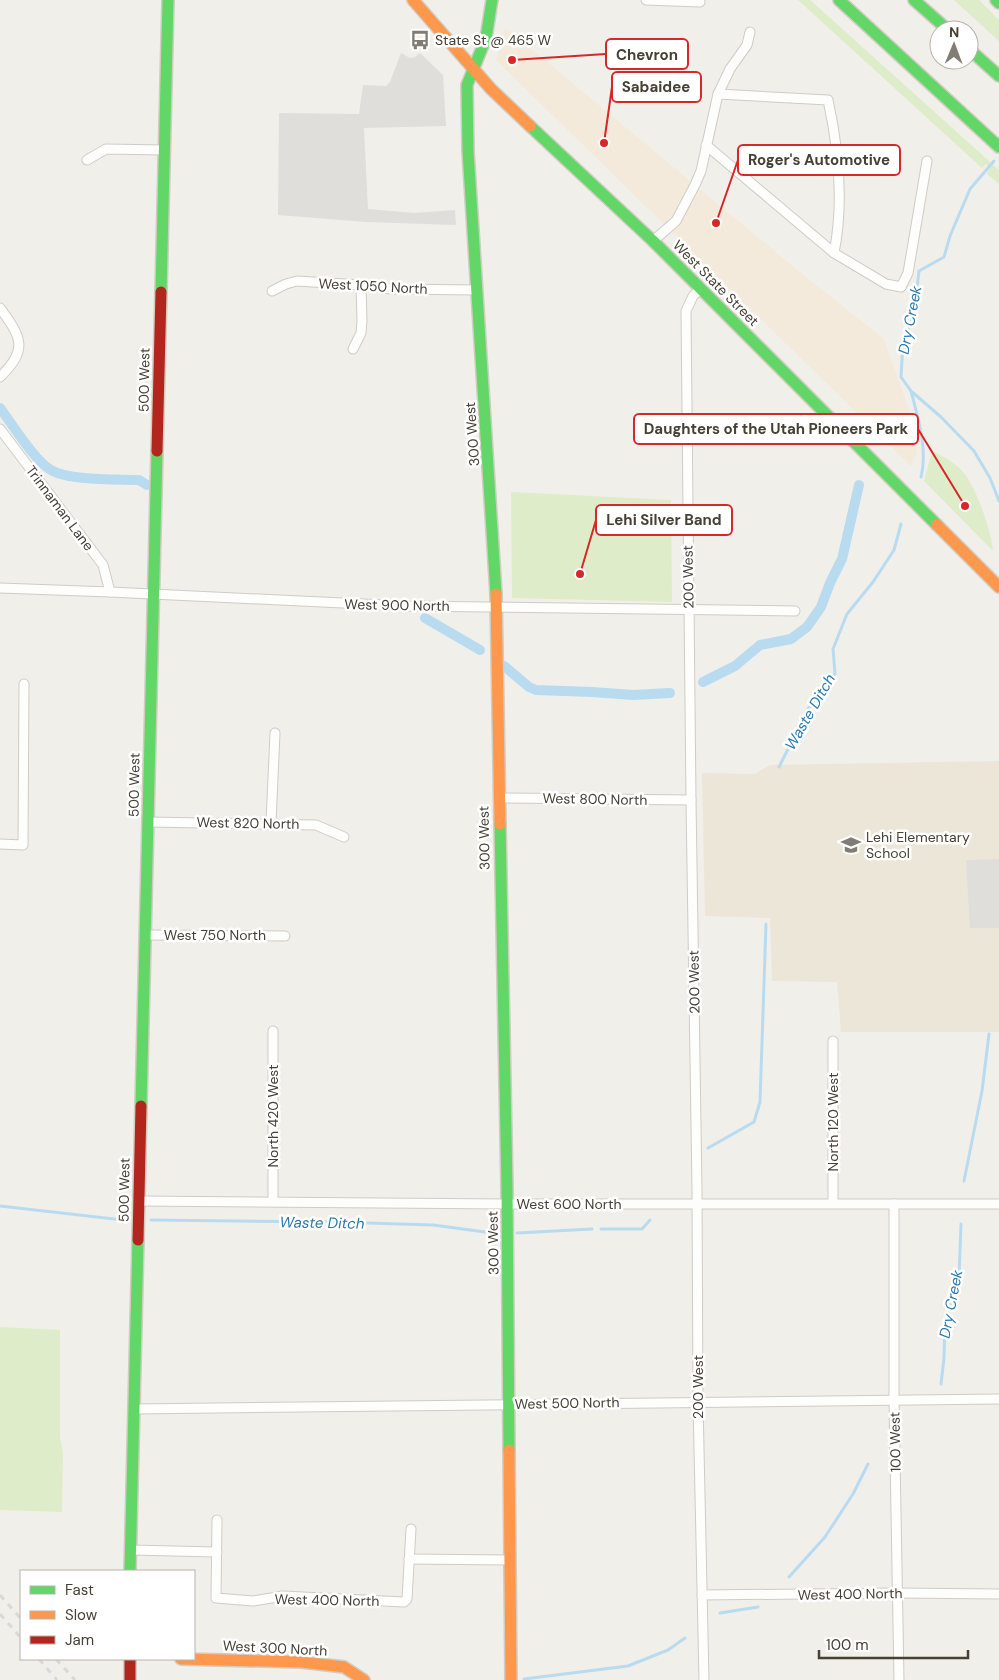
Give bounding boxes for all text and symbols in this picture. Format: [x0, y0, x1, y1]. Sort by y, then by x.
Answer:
north arrow [929, 20, 979, 70]
text: N [949, 23, 959, 41]
bus stop icon: State St @ 465 W [409, 29, 431, 51]
place label: State St @ 465 W [435, 31, 551, 49]
callout: Chevron [606, 39, 688, 69]
text: Chevron [616, 45, 678, 65]
callout: Sabaidee [612, 72, 701, 102]
text: Sabaidee [622, 77, 690, 97]
callout: Roger's Automotive [738, 145, 900, 175]
text: Roger's Automotive [748, 150, 890, 170]
street label: West State Street [669, 236, 763, 330]
street label: West 1050 North [318, 274, 428, 298]
water label: Dry Creek [894, 284, 927, 356]
street label: 500 West [134, 348, 154, 412]
street label: 300 West [461, 401, 483, 467]
callout: Daughters of the Utah Pioneers Park [634, 414, 918, 444]
text: Daughters of the Utah Pioneers Park [644, 419, 909, 439]
street label: Trinnaman Lane [22, 462, 98, 554]
callout: Lehi Silver Band [596, 505, 732, 535]
text: Lehi Silver Band [606, 510, 722, 530]
street label: 200 West [678, 545, 698, 609]
street label: West 900 North [344, 595, 450, 615]
water label: Waste Ditch [780, 670, 840, 754]
street label: 500 West [124, 753, 144, 817]
street label: West 800 North [542, 789, 648, 809]
street label: 300 West [474, 806, 494, 870]
street label: West 820 North [196, 813, 300, 833]
place label: Lehi Elementary School [866, 828, 970, 862]
school or university icon: Lehi Elementary School [840, 834, 862, 856]
street label: West 750 North [164, 926, 266, 944]
street label: 200 West [684, 950, 704, 1014]
street label: North 420 West [264, 1064, 282, 1168]
street label: North 120 West [824, 1072, 842, 1172]
street label: 500 West [114, 1158, 134, 1222]
street label: West 600 North [516, 1195, 622, 1213]
street label: 300 West [483, 1211, 503, 1275]
water label: Waste Ditch [279, 1212, 365, 1234]
water label: Dry Creek [935, 1268, 968, 1340]
street label: 200 West [689, 1355, 707, 1419]
street label: West 500 North [514, 1393, 620, 1413]
street label: 100 West [885, 1412, 905, 1472]
legend [20, 1570, 195, 1660]
text: Fast [65, 1580, 94, 1600]
street label: West 400 North [797, 1584, 903, 1604]
street label: West 400 North [274, 1590, 380, 1610]
text: Slow [65, 1605, 98, 1625]
scale bar [819, 1628, 968, 1660]
text: Jam [65, 1630, 94, 1650]
text: 100 m [826, 1635, 869, 1655]
street label: West 300 North [222, 1636, 328, 1660]

